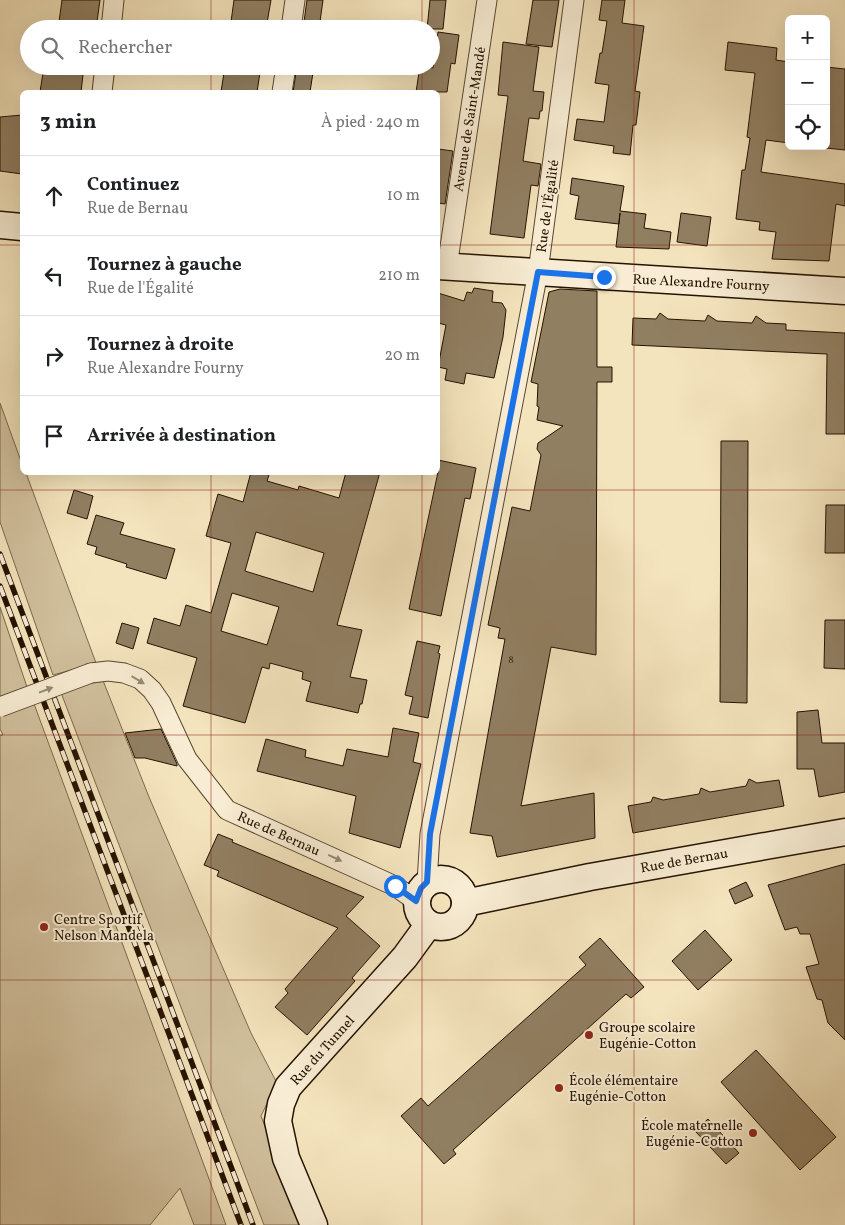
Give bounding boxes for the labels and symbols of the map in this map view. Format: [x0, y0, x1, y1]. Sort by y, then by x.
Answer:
street label: Avenue de Saint-Mandé [450, 45, 491, 193]
street label: Rue de l'Égalité [533, 158, 564, 254]
route end [593, 266, 616, 289]
street label: Rue Alexandre Fourny [632, 270, 770, 297]
house number: 8 [508, 653, 514, 668]
one-way arrow [131, 675, 144, 684]
one-way arrow [38, 686, 53, 693]
street label: Rue de Bernau [234, 808, 323, 861]
street label: Rue de Bernau [639, 844, 730, 879]
one-way arrow [328, 855, 342, 863]
route start [384, 875, 407, 898]
place label: Centre Sportif Nelson Mandela [54, 911, 154, 946]
marker: Centre Sportif Nelson Mandela [38, 921, 50, 933]
street label: Rue du Tunnel [287, 1012, 360, 1090]
place label: Groupe scolaire Eugénie-Cotton [599, 1019, 696, 1054]
marker: Groupe scolaire Eugénie-Cotton [583, 1029, 595, 1041]
place label: École élémentaire Eugénie-Cotton [569, 1072, 678, 1107]
marker: École élémentaire Eugénie-Cotton [553, 1082, 565, 1094]
place label: École maternelle Eugénie-Cotton [641, 1117, 743, 1152]
marker: École maternelle Eugénie-Cotton [747, 1127, 759, 1139]

